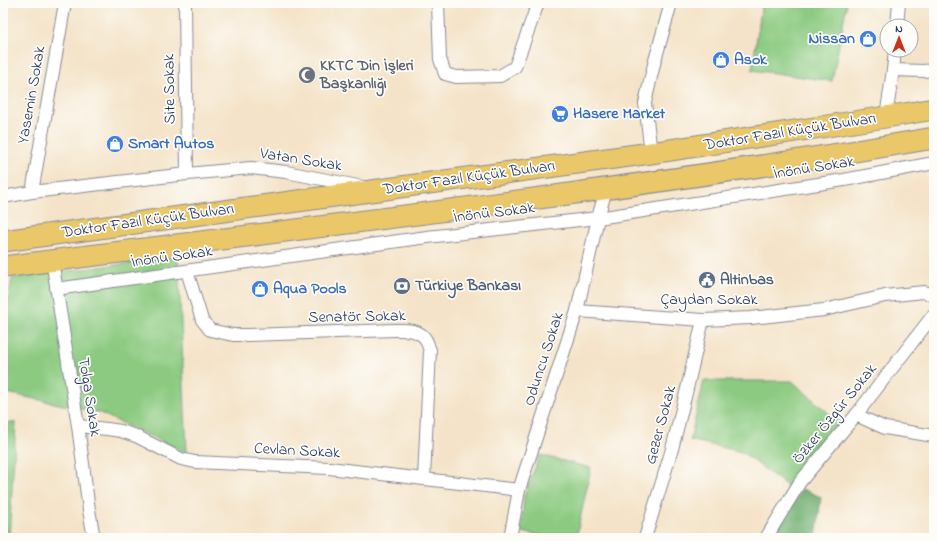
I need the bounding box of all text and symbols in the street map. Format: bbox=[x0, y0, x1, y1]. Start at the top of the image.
north arrow bbox=[879, 18, 919, 58]
text: N bbox=[895, 21, 903, 37]
place label: Nissan bbox=[809, 27, 855, 51]
shop icon: Nissan bbox=[858, 29, 878, 49]
street label: Yasemin Sokak bbox=[12, 43, 53, 146]
place label: Asok bbox=[734, 48, 768, 72]
shop icon: Asok bbox=[711, 50, 731, 70]
street label: Site Sokak bbox=[157, 53, 183, 124]
place label: KKTC Din İşleri Başkanlığı bbox=[319, 54, 414, 97]
mosque icon: KKTC Din İşleri Başkanlığı bbox=[297, 65, 317, 85]
place label: Hasere Market bbox=[573, 102, 666, 126]
supermarket icon: Hasere Market bbox=[550, 104, 570, 124]
street label: Doktor Fazıl Küçük Bulvarı bbox=[701, 107, 878, 158]
place label: Smart Autos bbox=[128, 132, 214, 156]
shop icon: Smart Autos bbox=[105, 134, 125, 154]
street label: Vatan Sokak bbox=[257, 142, 345, 178]
street label: İnönü Sokak bbox=[772, 150, 857, 186]
street label: Doktor Fazıl Küçük Bulvarı bbox=[380, 154, 557, 202]
street label: İnönü Sokak bbox=[452, 196, 537, 230]
street label: Doktor Fazıl Küçük Bulvarı bbox=[59, 197, 236, 245]
street label: İnönü Sokak bbox=[130, 239, 215, 275]
place label: Altinbas bbox=[720, 268, 774, 292]
public building icon: Altinbas bbox=[697, 270, 717, 290]
place label: Türkiye Bankası bbox=[415, 274, 521, 299]
bank icon: Türkiye Bankası bbox=[392, 276, 412, 296]
place label: Aqua Pools bbox=[273, 277, 347, 301]
shop icon: Aqua Pools bbox=[250, 279, 270, 299]
street label: Çaydan Sokak bbox=[660, 288, 759, 312]
street label: Senatör Sokak bbox=[308, 304, 407, 330]
street label: Oduncu Sokak bbox=[518, 308, 571, 409]
street label: Tolga Sokak bbox=[71, 356, 107, 439]
street label: Özker Özgür Sokak bbox=[787, 358, 884, 470]
street label: Gezer Sokak bbox=[639, 382, 683, 467]
street label: Cevlan Sokak bbox=[253, 437, 342, 465]

